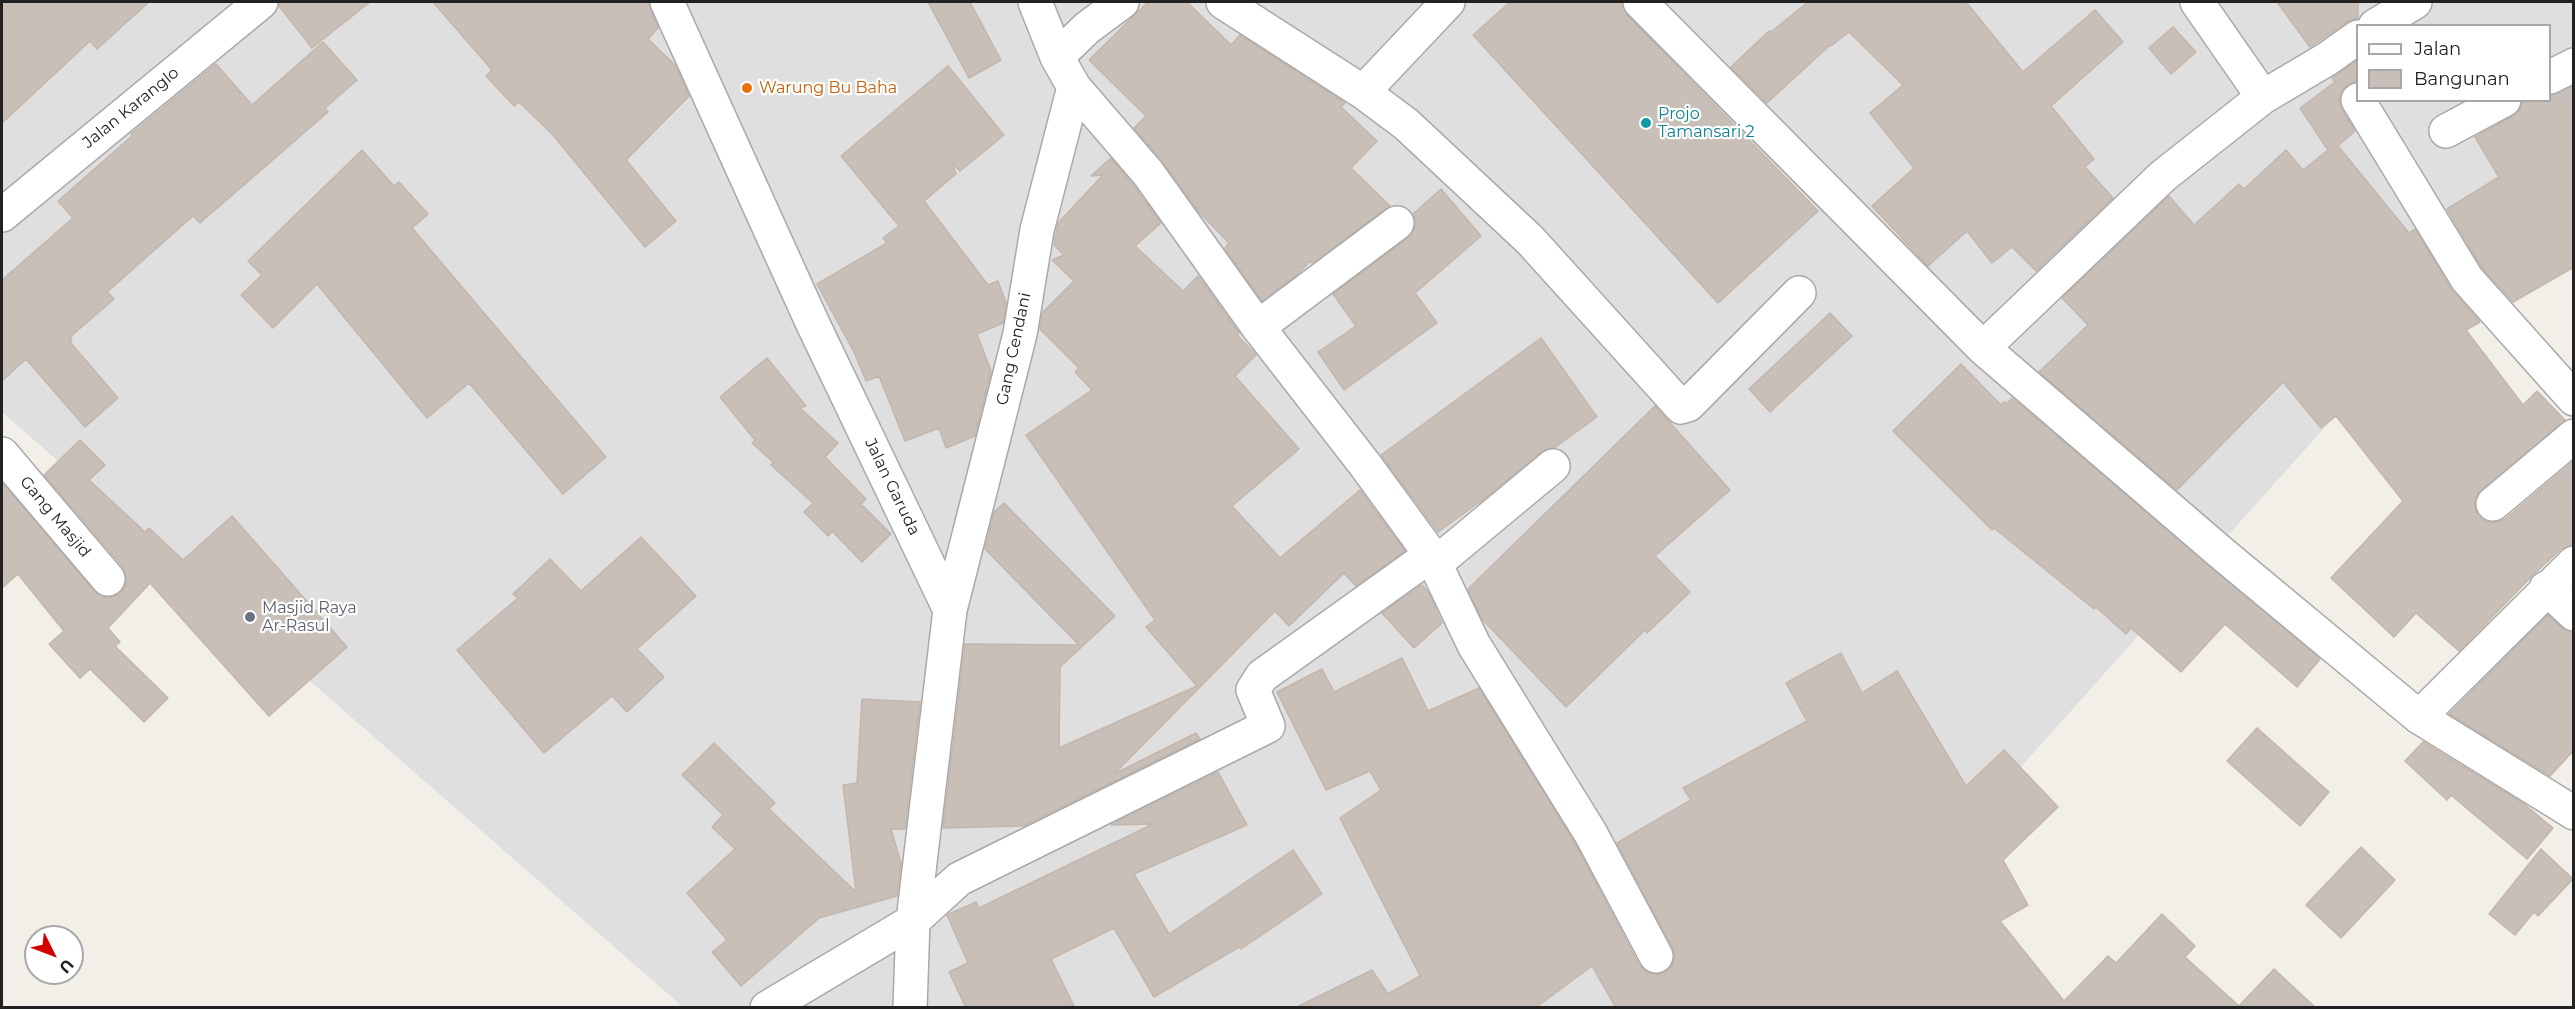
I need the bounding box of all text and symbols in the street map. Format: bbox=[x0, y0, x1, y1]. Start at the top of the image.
legend bbox=[2356, 24, 2551, 102]
text: Jalan bbox=[2414, 38, 2461, 60]
street label: Jalan Karanglo bbox=[79, 63, 183, 153]
text: Bangunan bbox=[2414, 68, 2510, 90]
place label: Warung Bu Baha bbox=[759, 78, 897, 98]
marker: Warung Bu Baha bbox=[740, 81, 754, 95]
place label: Projo Tamansari 2 bbox=[1658, 104, 1755, 142]
marker: Projo Tamansari 2 bbox=[1639, 116, 1653, 130]
street label: Gang Cendani bbox=[993, 291, 1035, 407]
street label: Jalan Garuda bbox=[860, 435, 924, 539]
street label: Gang Masjid bbox=[16, 473, 94, 561]
place label: Masjid Raya Ar-Rasul bbox=[262, 598, 357, 636]
marker: Masjid Raya Ar-Rasul bbox=[243, 610, 257, 624]
north arrow bbox=[24, 925, 84, 985]
text: U bbox=[55, 955, 78, 977]

